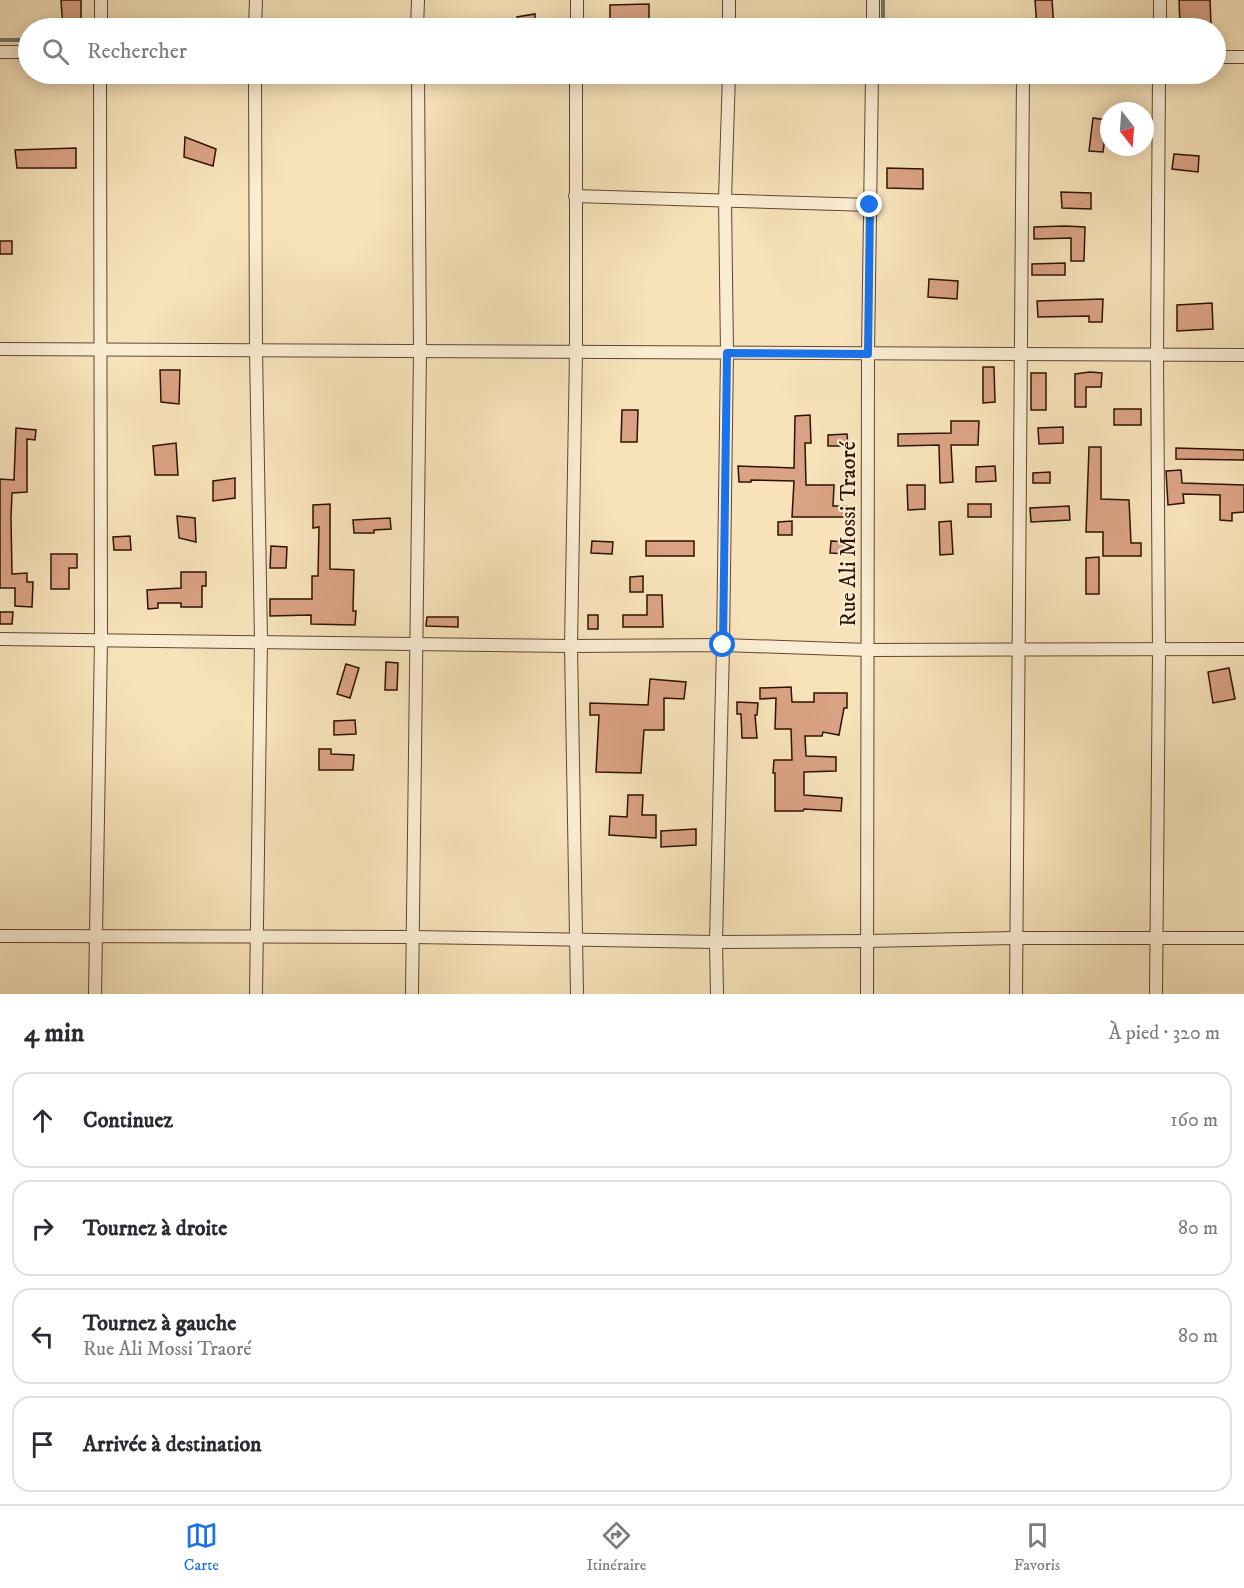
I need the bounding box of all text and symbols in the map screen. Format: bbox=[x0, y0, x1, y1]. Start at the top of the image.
search box bbox=[18, 18, 1226, 84]
icon: search bbox=[39, 35, 72, 68]
text: Rechercher bbox=[87, 38, 187, 65]
north arrow bbox=[1100, 102, 1154, 156]
route end bbox=[856, 191, 882, 217]
street label: Rue Ali Mossi Traoré bbox=[835, 441, 862, 627]
route start bbox=[709, 631, 735, 657]
text: 4 min bbox=[24, 1017, 84, 1050]
text: À pied · 320 m bbox=[1109, 1021, 1220, 1046]
icon: ahead bbox=[26, 1104, 59, 1137]
text: Continuez bbox=[83, 1107, 173, 1134]
text: 160 m bbox=[1170, 1108, 1218, 1133]
icon: right bbox=[26, 1212, 59, 1245]
text: Tournez à droite bbox=[83, 1215, 227, 1242]
text: 80 m bbox=[1178, 1216, 1218, 1241]
text: Tournez à gauche bbox=[83, 1310, 236, 1337]
icon: left bbox=[26, 1320, 59, 1353]
text: 80 m bbox=[1178, 1324, 1218, 1349]
text: Rue Ali Mossi Traoré bbox=[83, 1337, 252, 1362]
icon: arrive bbox=[26, 1428, 59, 1461]
text: Arrivée à destination bbox=[83, 1431, 262, 1458]
tab: Carte bbox=[184, 1519, 219, 1575]
tab: Itinéraire bbox=[586, 1519, 646, 1575]
tab: Favoris bbox=[1014, 1519, 1060, 1575]

